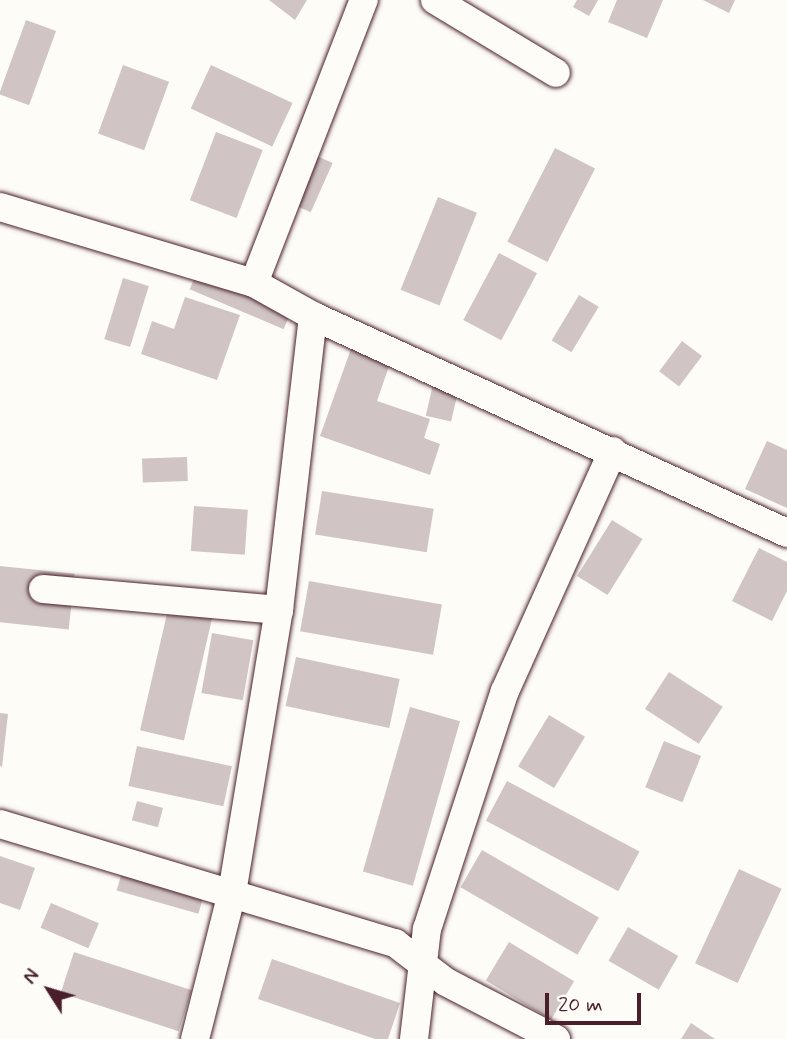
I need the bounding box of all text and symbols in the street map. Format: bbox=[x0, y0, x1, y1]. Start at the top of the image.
north arrow bbox=[14, 955, 84, 1025]
text: N bbox=[18, 964, 46, 990]
scale bar bbox=[549, 979, 645, 1023]
text: 20 m bbox=[558, 991, 603, 1019]

